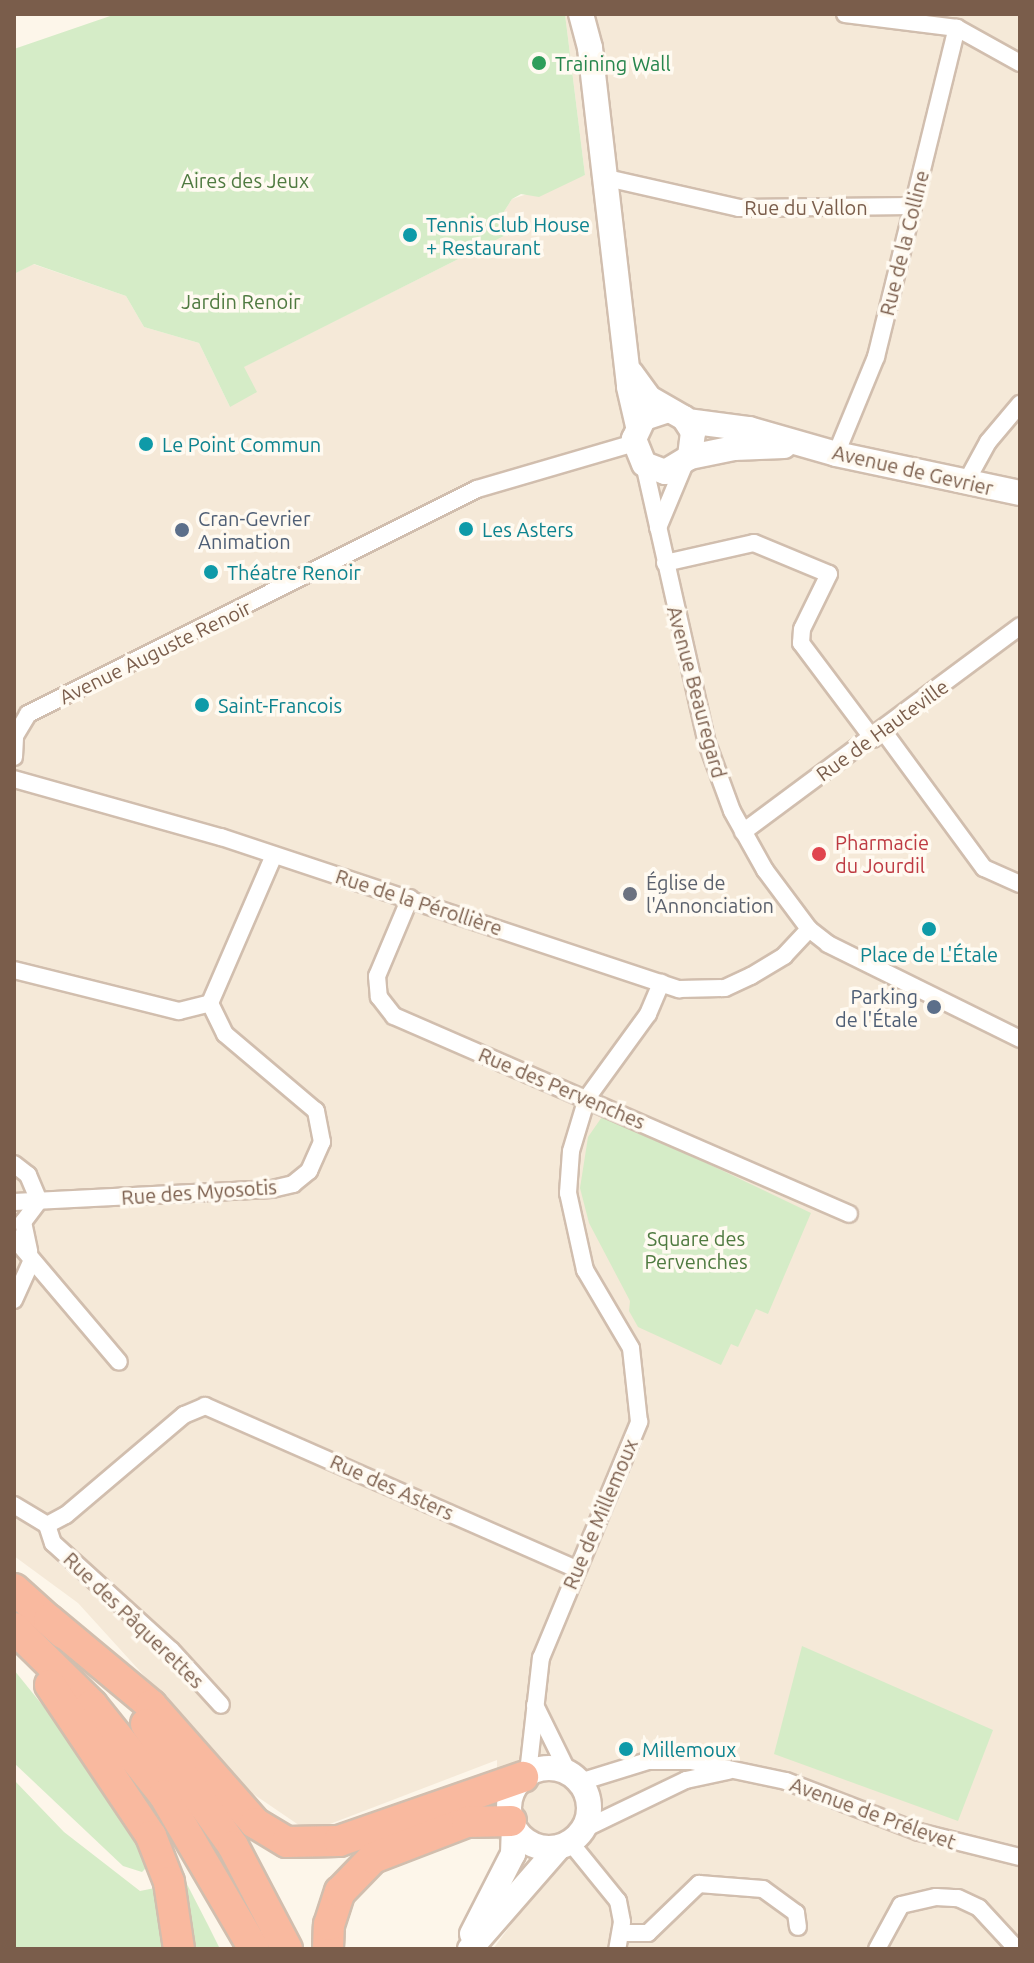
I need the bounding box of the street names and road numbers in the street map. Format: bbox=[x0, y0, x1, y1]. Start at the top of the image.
street label: Rue de la Colline bbox=[874, 168, 934, 318]
street label: Rue du Vallon bbox=[744, 195, 868, 219]
street label: Avenue de Gevrier bbox=[830, 440, 996, 500]
street label: Avenue Auguste Renoir bbox=[55, 595, 255, 709]
street label: Avenue Beauregard bbox=[662, 603, 732, 781]
street label: Rue de Hauteville bbox=[811, 674, 953, 786]
street label: Rue de la Pérollière bbox=[333, 864, 505, 940]
street label: Rue des Pervenches bbox=[475, 1042, 649, 1134]
street label: Rue des Myosotis bbox=[120, 1175, 278, 1209]
street label: Rue de Millemoux bbox=[557, 1435, 643, 1593]
street label: Rue des Asters bbox=[327, 1449, 457, 1525]
street label: Rue des Pâquerettes bbox=[59, 1547, 209, 1693]
street label: Avenue de Prélevet bbox=[787, 1772, 959, 1854]

